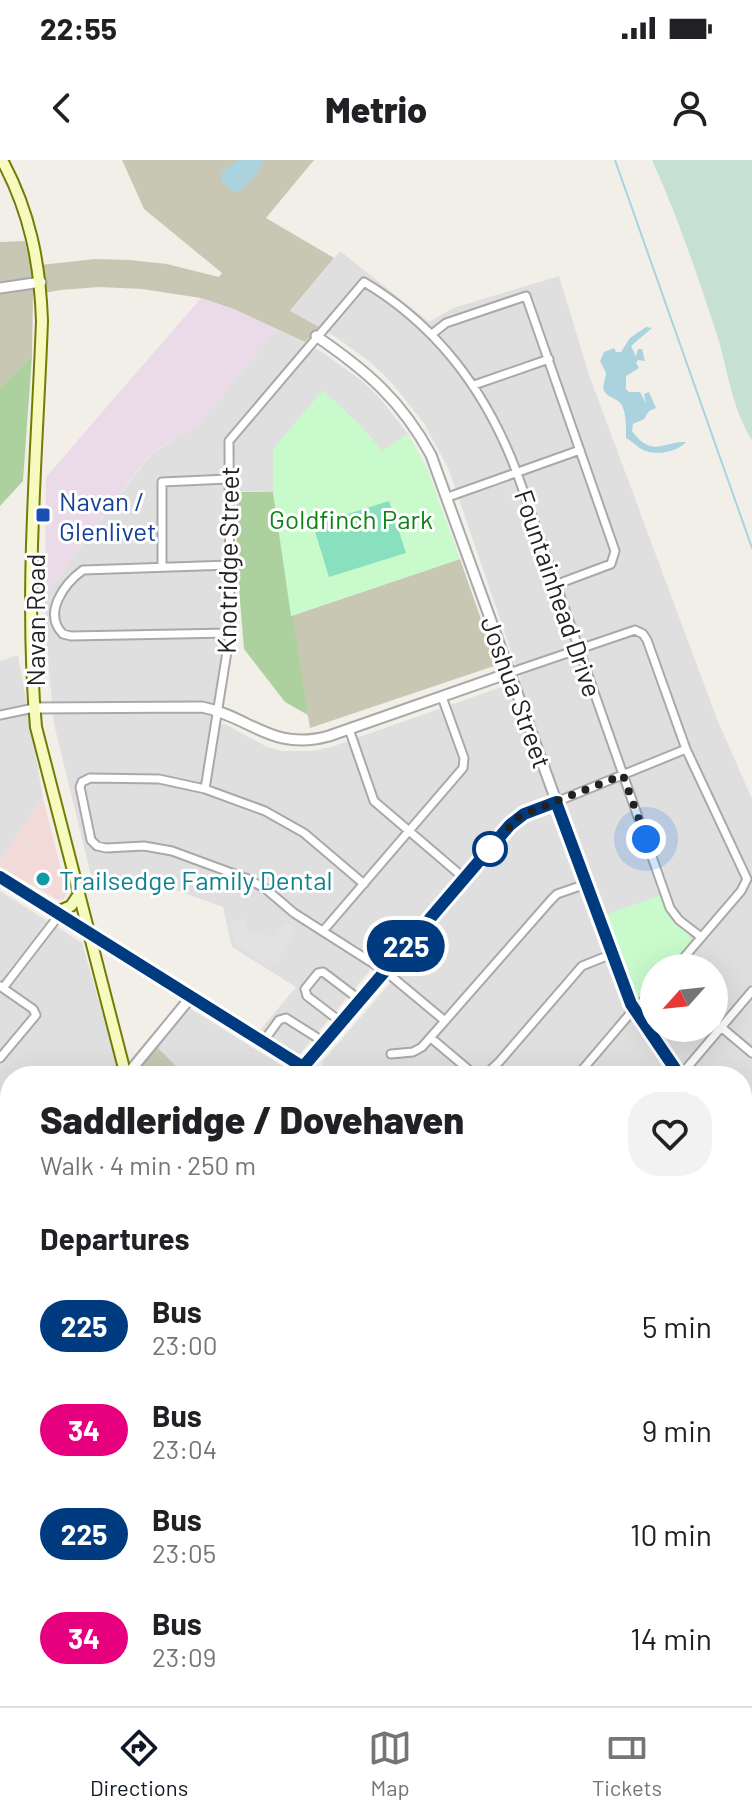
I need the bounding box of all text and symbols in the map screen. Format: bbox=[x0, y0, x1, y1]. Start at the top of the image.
text: 22:55 bbox=[40, 10, 117, 46]
icon: back bbox=[40, 86, 84, 130]
icon: person bbox=[668, 86, 712, 130]
text: Metrio bbox=[325, 87, 427, 130]
street label: Knotridge Street bbox=[210, 466, 244, 654]
place label: Navan / Glenlivet bbox=[59, 485, 156, 546]
street label: Fountainhead Drive bbox=[509, 485, 609, 701]
park label: Goldfinch Park bbox=[269, 503, 433, 534]
marker: Navan / Glenlivet bbox=[34, 506, 52, 524]
street label: Navan Road bbox=[19, 554, 50, 686]
street label: Joshua Street bbox=[475, 612, 559, 772]
your location bbox=[626, 819, 666, 859]
unlabelled marker bbox=[473, 832, 507, 866]
place label: Trailsedge Family Dental bbox=[59, 864, 332, 895]
marker: Trailsedge Family Dental bbox=[34, 870, 52, 888]
line badge: 225 bbox=[360, 920, 452, 972]
text: 225 bbox=[383, 929, 429, 963]
north arrow bbox=[640, 954, 728, 1042]
map controls bbox=[640, 954, 728, 1042]
button: heart bbox=[628, 1092, 712, 1176]
text: Saddleridge / Dovehaven bbox=[40, 1096, 464, 1142]
text: Walk · 4 min · 250 m bbox=[40, 1149, 256, 1180]
text: Departures bbox=[40, 1220, 190, 1256]
text: Bus bbox=[152, 1293, 202, 1329]
text: 5 min bbox=[642, 1308, 712, 1344]
text: 225 bbox=[61, 1309, 107, 1343]
text: 23:00 bbox=[152, 1329, 217, 1360]
text: Bus bbox=[152, 1397, 202, 1433]
text: 9 min bbox=[642, 1412, 712, 1448]
text: 34 bbox=[68, 1413, 100, 1447]
text: 23:04 bbox=[152, 1433, 217, 1464]
text: Bus bbox=[152, 1501, 202, 1537]
text: 10 min bbox=[630, 1516, 712, 1552]
text: 225 bbox=[61, 1517, 107, 1551]
text: 23:05 bbox=[152, 1537, 216, 1568]
text: Bus bbox=[152, 1605, 202, 1641]
text: 14 min bbox=[630, 1620, 712, 1656]
text: 34 bbox=[68, 1621, 100, 1655]
text: 23:09 bbox=[152, 1641, 216, 1672]
tab: Directions bbox=[90, 1726, 188, 1800]
tab: Map bbox=[368, 1726, 412, 1800]
tab: Tickets bbox=[592, 1726, 662, 1800]

